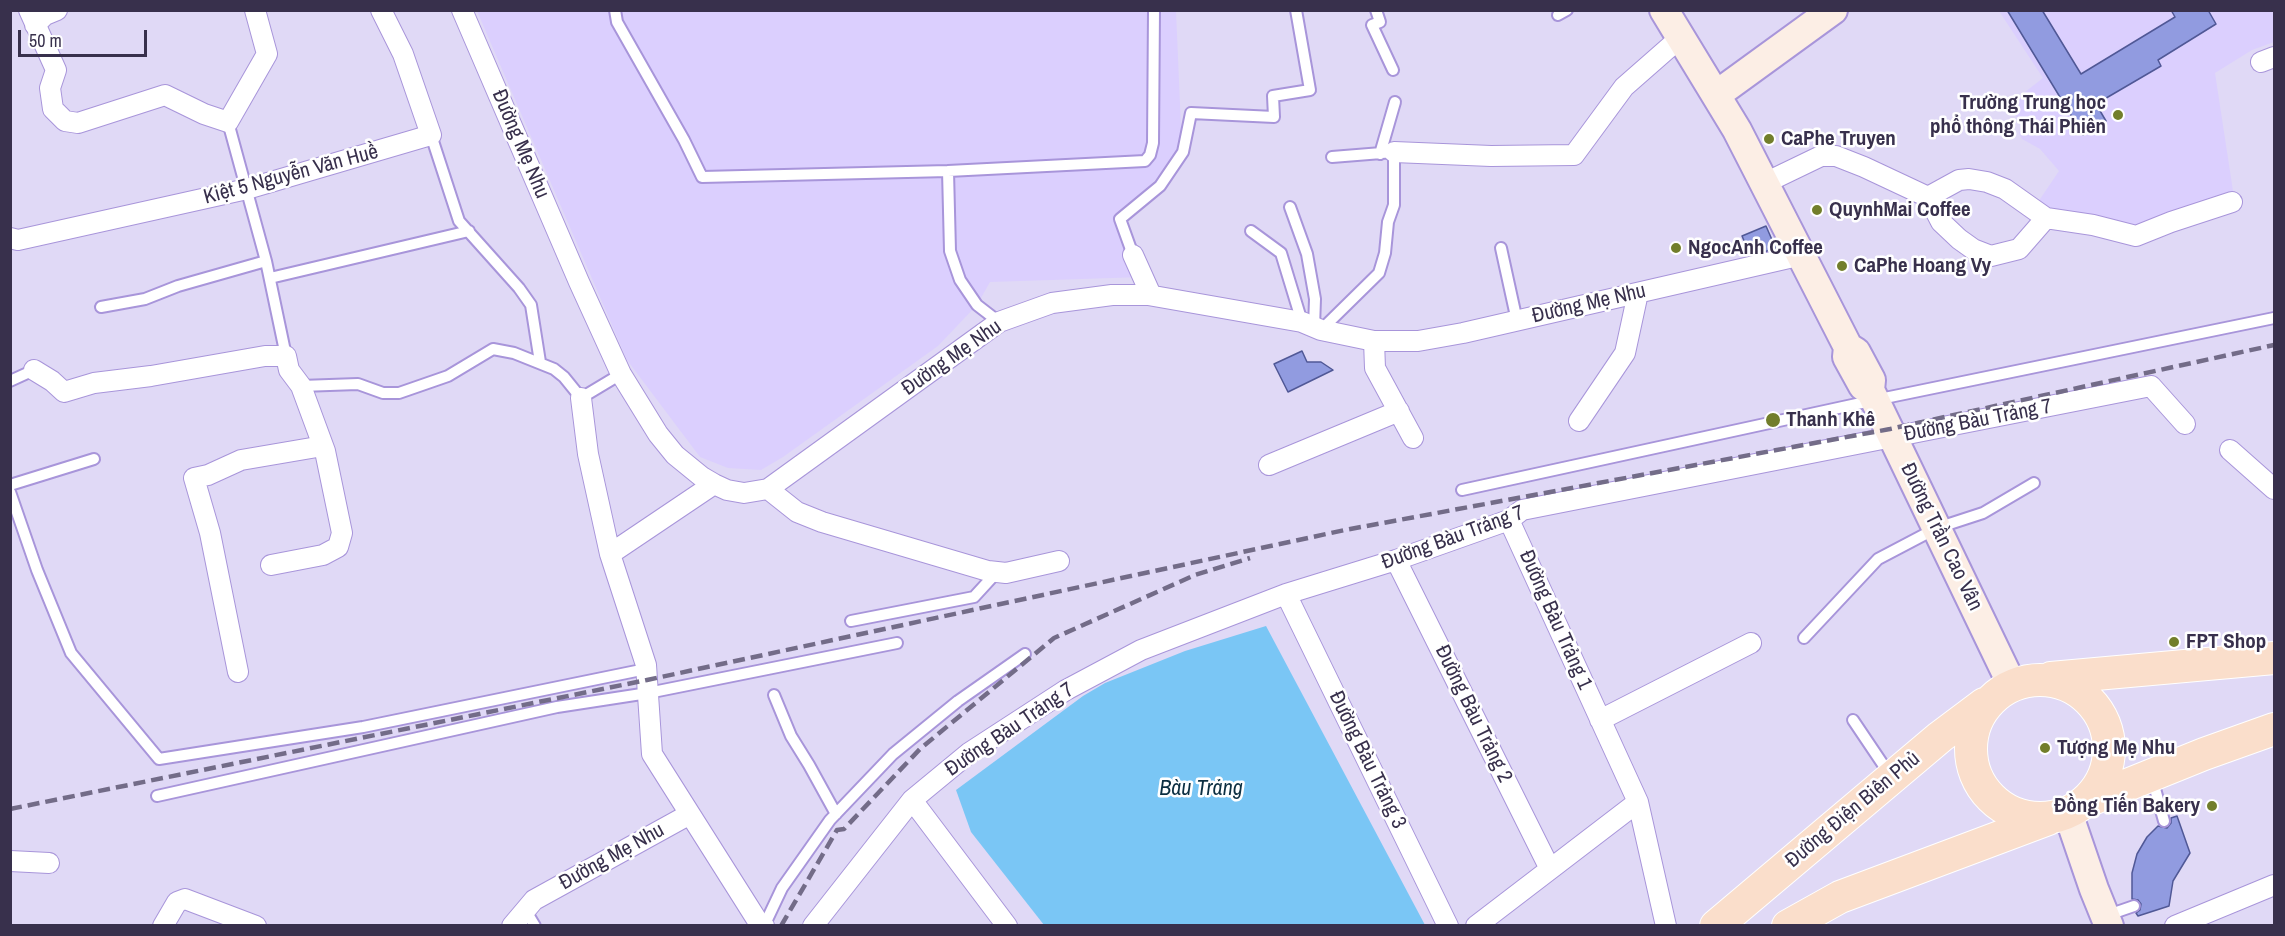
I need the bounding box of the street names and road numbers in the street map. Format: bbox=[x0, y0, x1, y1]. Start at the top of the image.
street label: Đường Mẹ Nhu bbox=[486, 86, 554, 202]
street label: Kiệt 5 Nguyễn Văn Huề bbox=[201, 140, 381, 210]
street label: Đường Mẹ Nhu bbox=[1530, 279, 1648, 329]
street label: Đường Mẹ Nhu bbox=[897, 314, 1007, 402]
street label: Đường Bàu Trảng 7 bbox=[1902, 394, 2054, 448]
street label: Đường Trần Cao Vân bbox=[1894, 459, 1988, 615]
street label: Đường Bàu Trảng 7 bbox=[1378, 501, 1528, 575]
street label: Đường Bàu Trảng 1 bbox=[1513, 547, 1597, 693]
street label: Đường Bàu Trảng 2 bbox=[1429, 641, 1517, 787]
street label: Đường Bàu Trảng 7 bbox=[941, 678, 1079, 782]
street label: Đường Bàu Trảng 3 bbox=[1323, 687, 1411, 833]
street label: Đường Điện Biên Phủ bbox=[1781, 747, 1925, 873]
street label: Đường Mẹ Nhu bbox=[555, 818, 669, 896]

